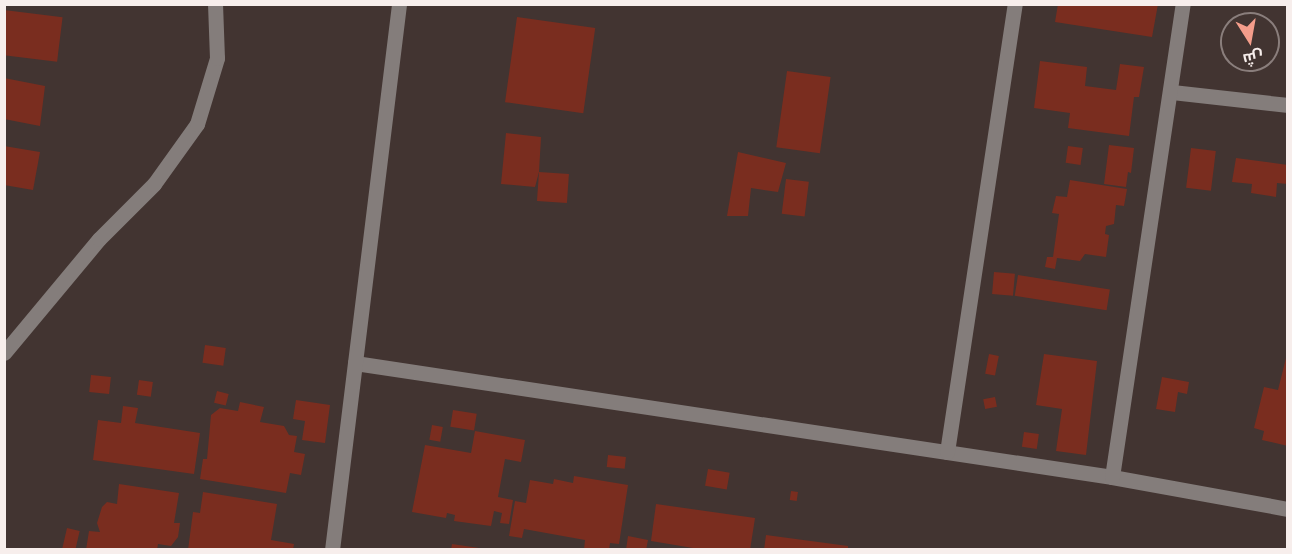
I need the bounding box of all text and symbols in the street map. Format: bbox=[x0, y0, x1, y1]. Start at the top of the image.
north arrow bbox=[1220, 12, 1280, 72]
text: ش bbox=[1241, 45, 1265, 71]

